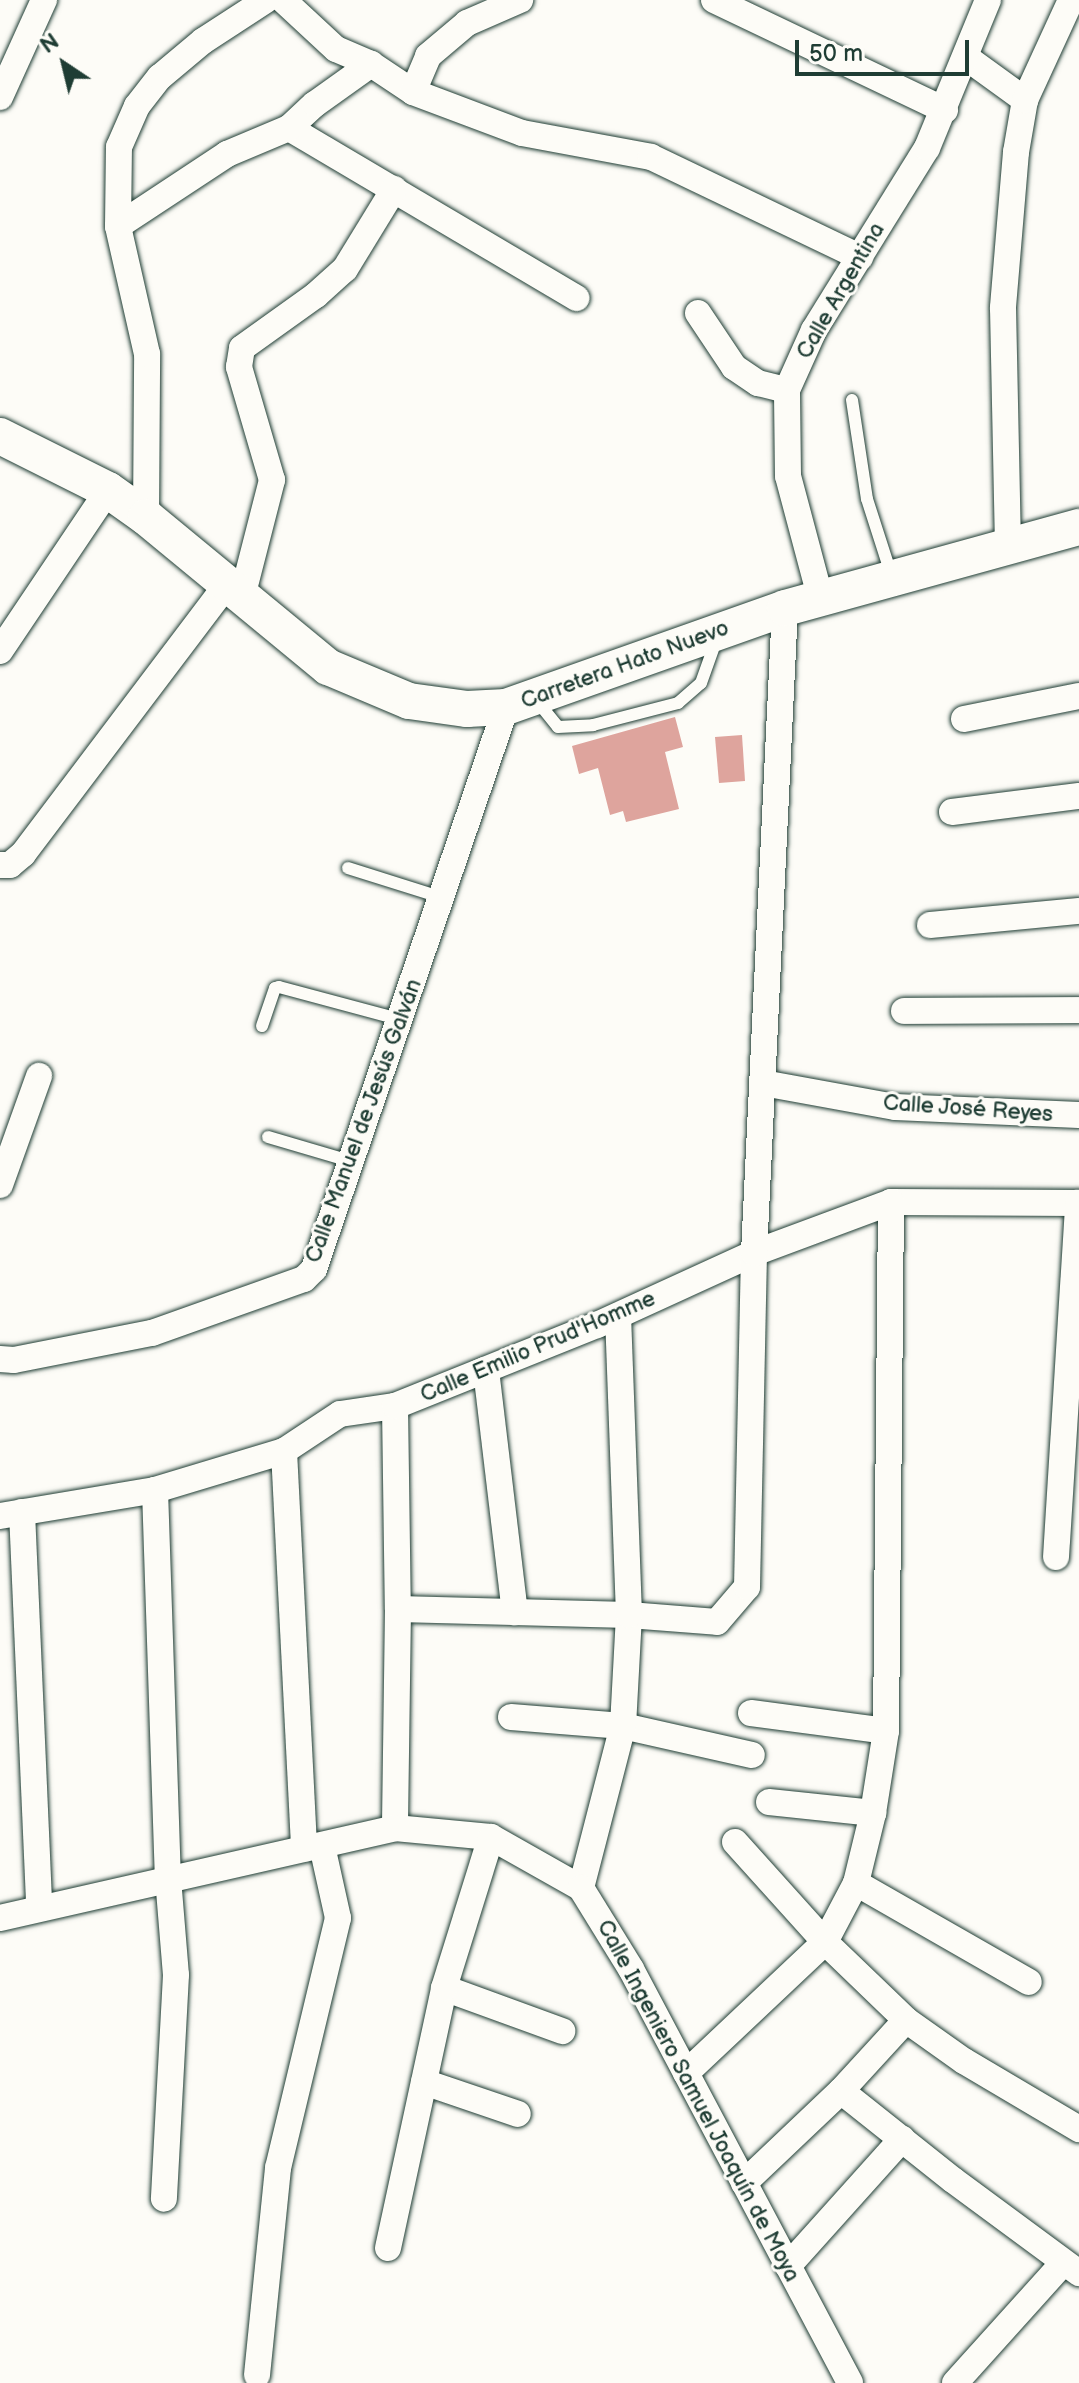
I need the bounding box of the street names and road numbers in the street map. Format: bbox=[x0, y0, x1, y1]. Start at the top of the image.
street label: Calle Argentina bbox=[791, 218, 891, 364]
street label: Carretera Hato Nuevo bbox=[517, 615, 733, 715]
street label: Calle Manuel de Jesús Galván bbox=[300, 975, 428, 1267]
street label: Calle José Reyes bbox=[882, 1090, 1054, 1128]
street label: Calle Emilio Prud'Homme bbox=[417, 1285, 659, 1409]
street label: Calle Ingeniero Samuel Joaquín de Moya bbox=[591, 1915, 805, 2287]

